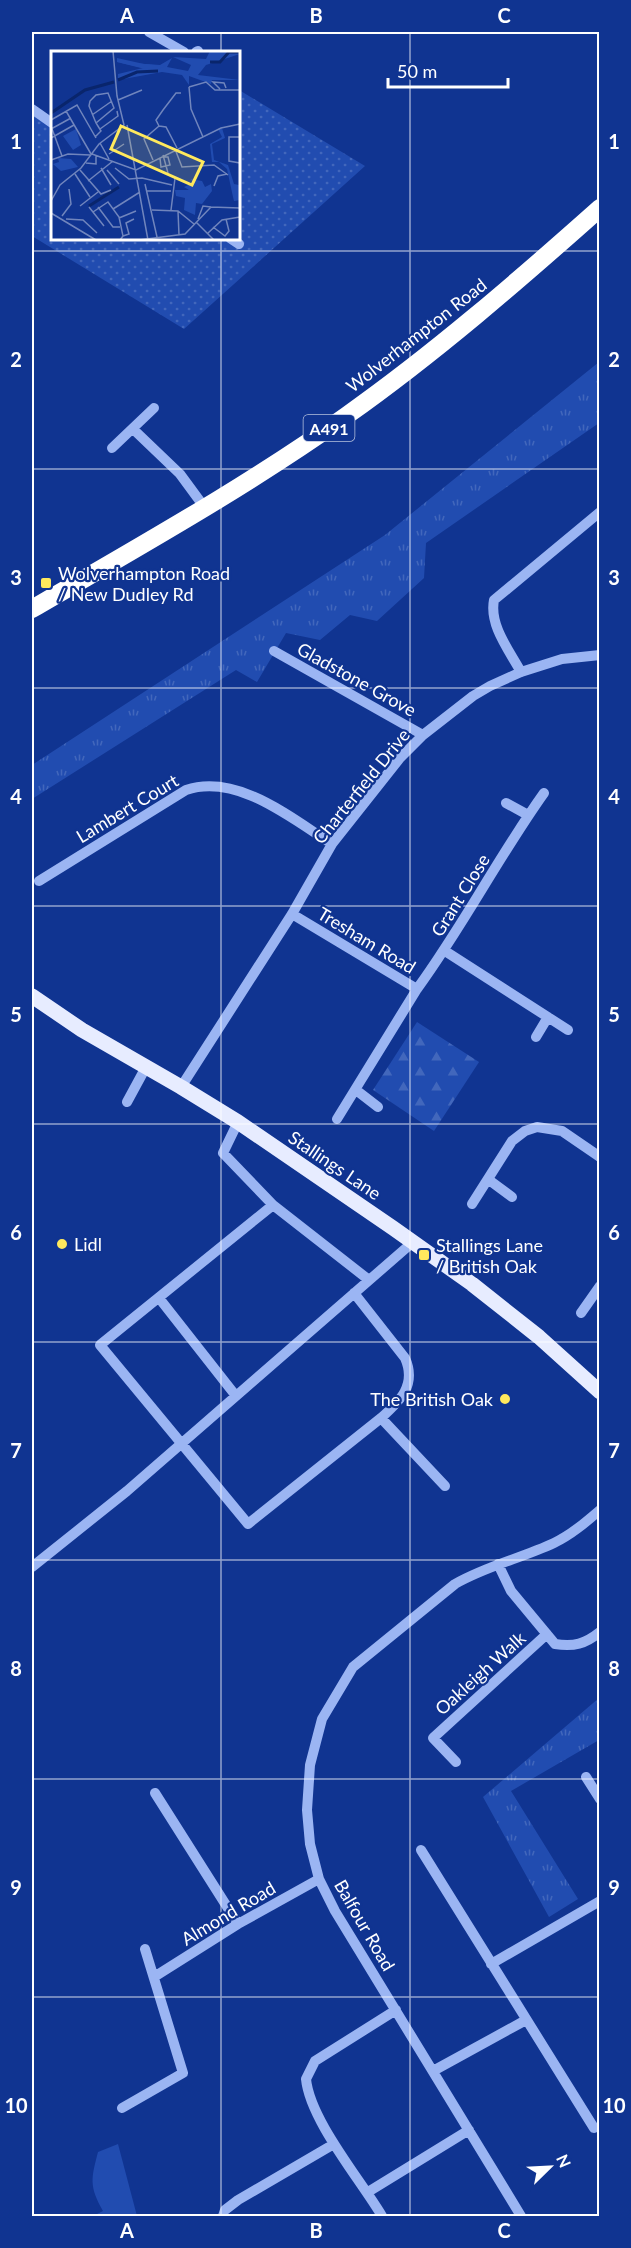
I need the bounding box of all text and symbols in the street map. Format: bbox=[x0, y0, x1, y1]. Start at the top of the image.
text: A bbox=[119, 3, 134, 27]
text: B bbox=[309, 3, 323, 27]
text: C bbox=[497, 3, 511, 27]
inset map bbox=[51, 51, 240, 240]
scale bar bbox=[388, 51, 508, 89]
text: 50 m bbox=[397, 60, 437, 82]
text: 1 bbox=[10, 129, 22, 153]
text: 1 bbox=[608, 129, 620, 153]
street label: Wolverhampton Road bbox=[341, 273, 491, 397]
text: 2 bbox=[10, 347, 22, 371]
text: 2 bbox=[608, 347, 620, 371]
road number: A491 bbox=[304, 415, 354, 441]
place label: Wolverhampton Road / New Dudley Rd bbox=[58, 562, 230, 605]
text: 3 bbox=[10, 565, 22, 589]
text: 3 bbox=[608, 565, 620, 589]
marker: Wolverhampton Road / New Dudley Rd bbox=[39, 576, 53, 590]
street label: Gladstone Grove bbox=[294, 637, 420, 721]
street label: Charterfield Drive bbox=[308, 724, 414, 848]
street label: Lambert Court bbox=[72, 769, 183, 847]
text: 4 bbox=[10, 784, 22, 808]
text: 4 bbox=[608, 784, 620, 808]
street label: Grant Close bbox=[426, 850, 494, 940]
street label: Tresham Road bbox=[314, 902, 420, 978]
text: 5 bbox=[10, 1002, 22, 1026]
text: 5 bbox=[608, 1002, 620, 1026]
street label: Stallings Lane bbox=[284, 1126, 386, 1204]
text: 6 bbox=[10, 1220, 22, 1244]
text: 6 bbox=[608, 1220, 620, 1244]
place label: Lidl bbox=[74, 1233, 102, 1255]
place label: Stallings Lane / British Oak bbox=[436, 1234, 543, 1277]
marker: Lidl bbox=[55, 1237, 69, 1251]
marker: Stallings Lane / British Oak bbox=[417, 1248, 431, 1262]
place label: The British Oak bbox=[370, 1388, 494, 1410]
marker: The British Oak bbox=[498, 1392, 512, 1406]
text: 7 bbox=[10, 1438, 22, 1462]
text: 7 bbox=[608, 1438, 620, 1462]
street label: Oakleigh Walk bbox=[430, 1626, 530, 1719]
text: 8 bbox=[10, 1656, 22, 1680]
text: 8 bbox=[608, 1656, 620, 1680]
text: 9 bbox=[10, 1875, 22, 1899]
street label: Balfour Road bbox=[330, 1875, 400, 1975]
text: 9 bbox=[608, 1875, 620, 1899]
street label: Almond Road bbox=[177, 1876, 279, 1950]
text: 10 bbox=[4, 2093, 28, 2117]
text: 10 bbox=[602, 2093, 626, 2117]
north arrow bbox=[520, 2137, 580, 2197]
text: N bbox=[553, 2151, 575, 2170]
text: A bbox=[119, 2218, 134, 2242]
text: B bbox=[309, 2218, 323, 2242]
text: C bbox=[497, 2218, 511, 2242]

